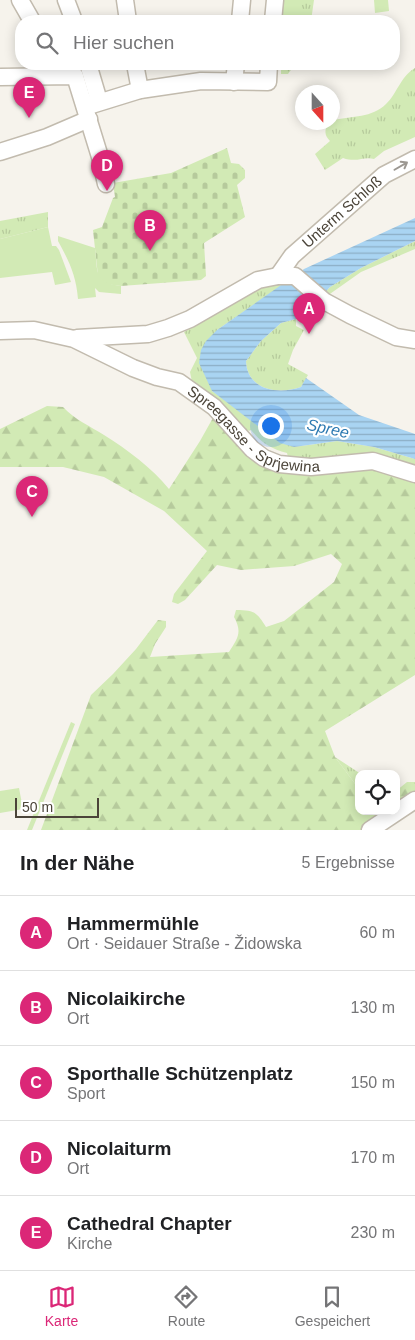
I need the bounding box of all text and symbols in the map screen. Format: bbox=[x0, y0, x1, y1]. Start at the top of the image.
search box bbox=[15, 15, 400, 70]
icon: search bbox=[33, 29, 61, 57]
text: Hier suchen bbox=[73, 32, 174, 53]
pin: E bbox=[13, 77, 45, 118]
north arrow bbox=[295, 85, 340, 130]
pin: D bbox=[91, 150, 123, 191]
one-way arrow bbox=[393, 160, 408, 170]
street label: Unterm Schloß bbox=[298, 172, 385, 251]
pin: B bbox=[134, 210, 166, 251]
pin: A bbox=[293, 293, 325, 334]
street label: Spreegasse - Sprjewina bbox=[182, 380, 330, 472]
your location bbox=[258, 413, 284, 439]
water label: Spree bbox=[305, 414, 351, 442]
pin: C bbox=[16, 476, 48, 517]
map controls bbox=[355, 770, 400, 815]
button: locate bbox=[355, 770, 400, 815]
scale bar bbox=[15, 795, 99, 818]
text: 50 m bbox=[22, 799, 53, 815]
text: In der Nähe bbox=[20, 851, 134, 874]
text: 5 Ergebnisse bbox=[302, 854, 395, 871]
text: Hammermühle bbox=[67, 913, 199, 934]
text: A bbox=[30, 924, 42, 941]
text: 60 m bbox=[359, 924, 395, 941]
text: Ort · Seidauer Straße - Židowska bbox=[67, 935, 302, 952]
text: Nicolaikirche bbox=[67, 988, 185, 1009]
text: B bbox=[30, 999, 42, 1016]
text: 130 m bbox=[351, 999, 395, 1016]
text: Ort bbox=[67, 1010, 89, 1027]
text: Sporthalle Schützenplatz bbox=[67, 1063, 293, 1084]
text: C bbox=[30, 1074, 42, 1091]
text: 150 m bbox=[351, 1074, 395, 1091]
text: Sport bbox=[67, 1085, 105, 1102]
text: Nicolaiturm bbox=[67, 1138, 172, 1159]
text: D bbox=[30, 1149, 42, 1166]
text: 170 m bbox=[351, 1149, 395, 1166]
text: Ort bbox=[67, 1160, 89, 1177]
text: Cathedral Chapter bbox=[67, 1213, 232, 1234]
text: E bbox=[31, 1224, 41, 1241]
text: 230 m bbox=[351, 1224, 395, 1241]
text: Kirche bbox=[67, 1235, 112, 1252]
tab: Karte bbox=[45, 1283, 78, 1329]
tab: Route bbox=[168, 1283, 205, 1329]
tab: Gespeichert bbox=[295, 1283, 370, 1329]

